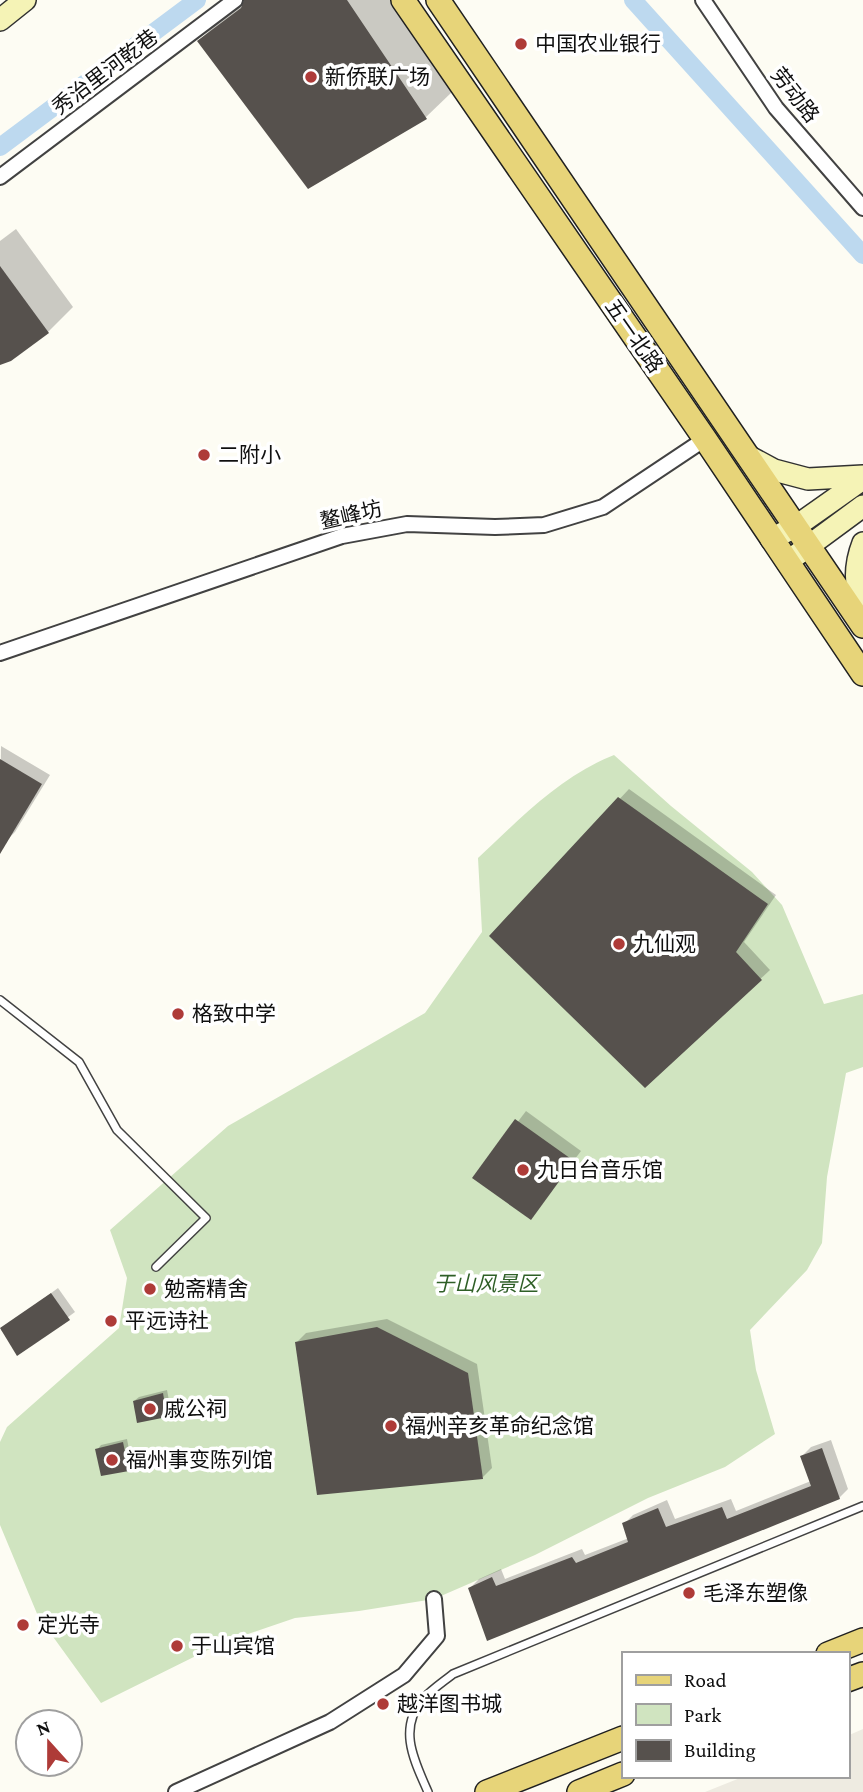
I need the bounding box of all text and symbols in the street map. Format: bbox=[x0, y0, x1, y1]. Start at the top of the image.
street label: 秀治里河乾巷 bbox=[47, 25, 163, 119]
place label: 中国农业银行 bbox=[535, 32, 661, 56]
marker: 中国农业银行 bbox=[513, 36, 529, 52]
street label: 劳动路 bbox=[766, 63, 824, 127]
place label: 新侨联广场 bbox=[325, 65, 430, 89]
marker: 新侨联广场 bbox=[303, 69, 319, 85]
street label: 五一北路 bbox=[600, 295, 668, 377]
place label: 二附小 bbox=[218, 443, 281, 467]
marker: 二附小 bbox=[196, 447, 212, 463]
street label: 鳌峰坊 bbox=[318, 496, 384, 534]
place label: 九仙观 bbox=[633, 932, 696, 956]
marker: 九仙观 bbox=[611, 936, 627, 952]
place label: 格致中学 bbox=[192, 1002, 276, 1026]
marker: 格致中学 bbox=[170, 1006, 186, 1022]
place label: 九日台音乐馆 bbox=[537, 1158, 663, 1182]
marker: 九日台音乐馆 bbox=[515, 1162, 531, 1178]
park label: 于山风景区 bbox=[434, 1272, 541, 1296]
place label: 勉斋精舍 bbox=[164, 1277, 248, 1301]
marker: 勉斋精舍 bbox=[142, 1281, 158, 1297]
place label: 平远诗社 bbox=[125, 1309, 209, 1333]
marker: 平远诗社 bbox=[103, 1313, 119, 1329]
place label: 戚公祠 bbox=[164, 1397, 227, 1421]
marker: 戚公祠 bbox=[142, 1401, 158, 1417]
place label: 福州辛亥革命纪念馆 bbox=[405, 1414, 594, 1438]
marker: 福州辛亥革命纪念馆 bbox=[383, 1418, 399, 1434]
place label: 福州事变陈列馆 bbox=[126, 1448, 273, 1472]
marker: 福州事变陈列馆 bbox=[104, 1452, 120, 1468]
place label: 毛泽东塑像 bbox=[703, 1581, 808, 1605]
marker: 毛泽东塑像 bbox=[681, 1585, 697, 1601]
place label: 定光寺 bbox=[37, 1613, 100, 1637]
marker: 定光寺 bbox=[15, 1617, 31, 1633]
place label: 于山宾馆 bbox=[191, 1634, 275, 1658]
marker: 于山宾馆 bbox=[169, 1638, 185, 1654]
legend bbox=[622, 1652, 849, 1778]
text: Road bbox=[684, 1668, 727, 1692]
place label: 越洋图书城 bbox=[397, 1692, 502, 1716]
marker: 越洋图书城 bbox=[375, 1696, 391, 1712]
text: Park bbox=[684, 1703, 721, 1727]
north arrow bbox=[14, 1708, 84, 1778]
text: N bbox=[33, 1715, 53, 1740]
text: Building bbox=[684, 1738, 756, 1762]

